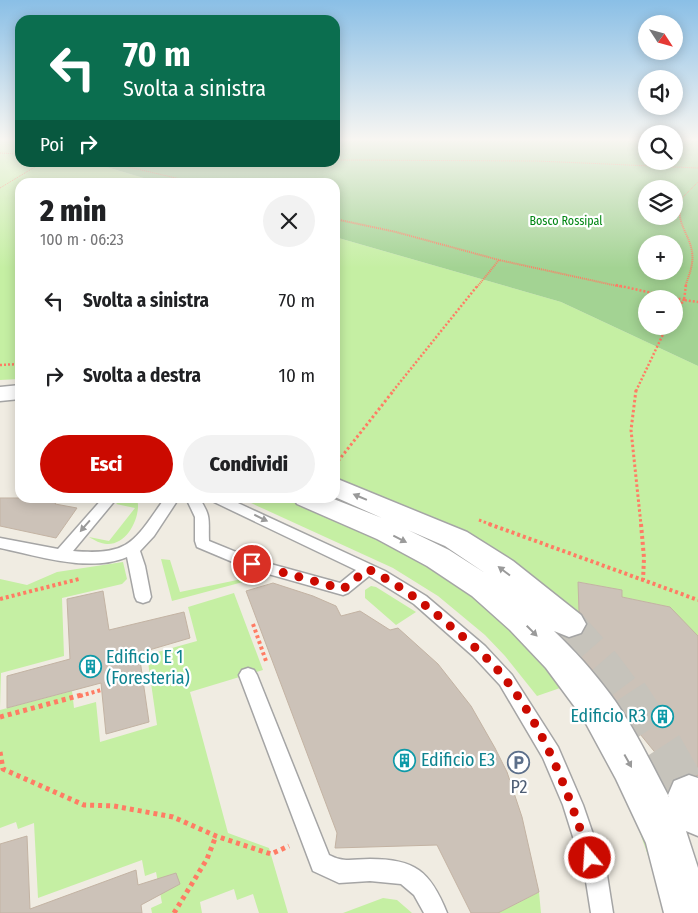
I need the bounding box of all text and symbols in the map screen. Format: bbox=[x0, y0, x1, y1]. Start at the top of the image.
north arrow bbox=[638, 15, 682, 60]
map controls bbox=[638, 15, 683, 335]
text: 70 m bbox=[123, 33, 191, 75]
icon: left bbox=[40, 35, 105, 100]
button: sound bbox=[638, 70, 683, 115]
text: Svolta a sinistra bbox=[123, 75, 266, 102]
button: search bbox=[638, 125, 683, 170]
icon: right bbox=[74, 130, 102, 158]
text: Poi bbox=[40, 133, 64, 156]
button: layers bbox=[638, 180, 683, 225]
text: 2 min bbox=[40, 193, 106, 229]
button: close bbox=[263, 195, 315, 247]
park label: Bosco Rossipal bbox=[529, 214, 603, 228]
text: 100 m · 06:23 bbox=[40, 230, 124, 249]
button: + bbox=[638, 235, 683, 280]
icon: left bbox=[40, 287, 68, 315]
text: Svolta a sinistra bbox=[83, 289, 209, 312]
text: 70 m bbox=[279, 289, 315, 312]
button: − bbox=[638, 290, 683, 335]
icon: right bbox=[40, 362, 68, 390]
text: Svolta a destra bbox=[83, 364, 201, 387]
text: 10 m bbox=[279, 364, 315, 387]
button: Esci bbox=[40, 435, 173, 493]
button: Condividi bbox=[183, 435, 315, 493]
one-way arrow bbox=[353, 493, 367, 501]
one-way arrow bbox=[254, 515, 268, 523]
one-way arrow bbox=[80, 520, 91, 533]
one-way arrow bbox=[393, 535, 407, 543]
pin bbox=[231, 543, 273, 585]
icon: arrive bbox=[238, 550, 266, 578]
one-way arrow bbox=[498, 566, 511, 577]
one-way arrow bbox=[526, 625, 538, 637]
place label: Edificio E 1 (Foresteria) bbox=[106, 646, 190, 689]
building icon: Edificio E 1 (Foresteria) bbox=[78, 655, 102, 679]
building icon: Edificio R3 bbox=[650, 704, 674, 728]
place label: Edificio R3 bbox=[570, 705, 646, 727]
building icon: Edificio E3 bbox=[393, 748, 417, 772]
place label: Edificio E3 bbox=[421, 749, 495, 771]
parking icon: P2 bbox=[507, 750, 531, 774]
one-way arrow bbox=[624, 754, 632, 769]
place label: P2 bbox=[511, 776, 528, 798]
position arrow bbox=[563, 831, 615, 883]

